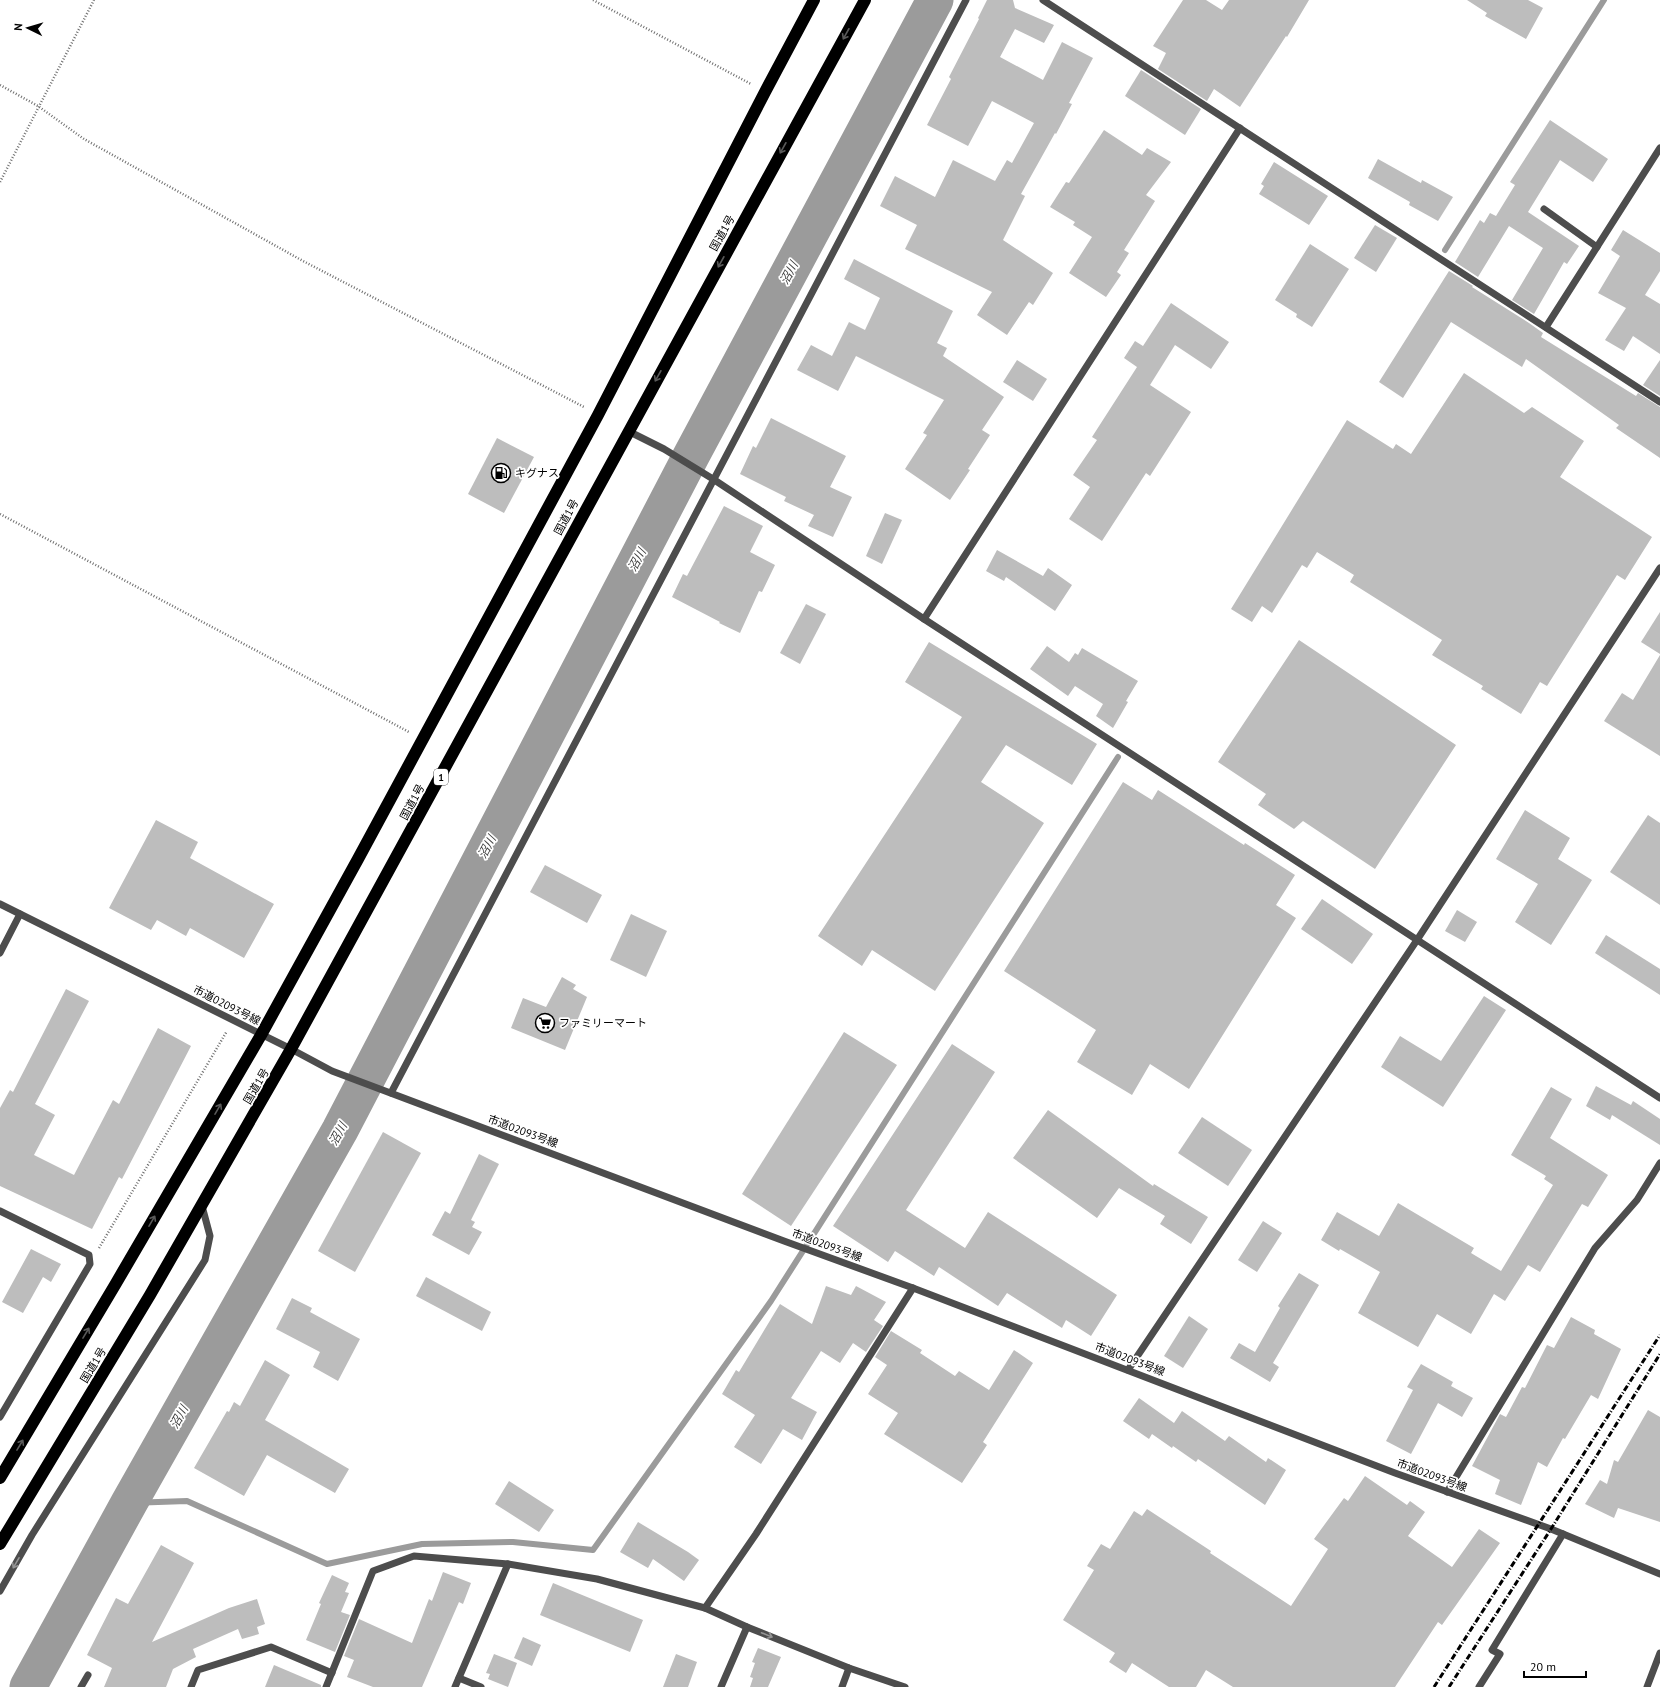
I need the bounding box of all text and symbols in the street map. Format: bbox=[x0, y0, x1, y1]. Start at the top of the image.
north arrow bbox=[8, 8, 48, 48]
text: N bbox=[11, 23, 25, 31]
one-way arrow bbox=[841, 28, 849, 40]
one-way arrow bbox=[779, 142, 787, 154]
street label: 国道1号 bbox=[706, 213, 738, 253]
one-way arrow bbox=[716, 256, 724, 268]
water label: 沼川 bbox=[776, 257, 802, 287]
one-way arrow bbox=[654, 370, 661, 382]
fuel station icon: キグナス bbox=[490, 462, 512, 484]
place label: キグナス bbox=[515, 466, 559, 480]
street label: 国道1号 bbox=[551, 496, 581, 538]
water label: 沼川 bbox=[624, 544, 650, 574]
road number: 1 bbox=[434, 769, 448, 785]
street label: 国道1号 bbox=[397, 781, 427, 823]
water label: 沼川 bbox=[474, 831, 500, 861]
street label: 市道02093号線 bbox=[191, 982, 263, 1028]
supermarket icon: ファミリーマート bbox=[534, 1012, 556, 1034]
place label: ファミリーマート bbox=[559, 1016, 647, 1030]
street label: 国道1号 bbox=[240, 1066, 272, 1106]
one-way arrow bbox=[214, 1103, 222, 1115]
street label: 市道02093号線 bbox=[486, 1112, 560, 1150]
water label: 沼川 bbox=[325, 1118, 351, 1148]
one-way arrow bbox=[149, 1215, 157, 1227]
street label: 市道02093号線 bbox=[790, 1226, 864, 1264]
one-way arrow bbox=[83, 1327, 91, 1339]
street label: 市道02093号線 bbox=[1093, 1339, 1167, 1379]
street label: 国道1号 bbox=[77, 1345, 109, 1385]
water label: 沼川 bbox=[166, 1401, 192, 1431]
one-way arrow bbox=[16, 1440, 24, 1451]
street label: 市道02093号線 bbox=[1395, 1456, 1469, 1494]
one-way arrow bbox=[12, 1557, 20, 1569]
one-way arrow bbox=[760, 1632, 772, 1640]
scale bar bbox=[1524, 1653, 1586, 1679]
text: 20 m bbox=[1530, 1659, 1556, 1674]

